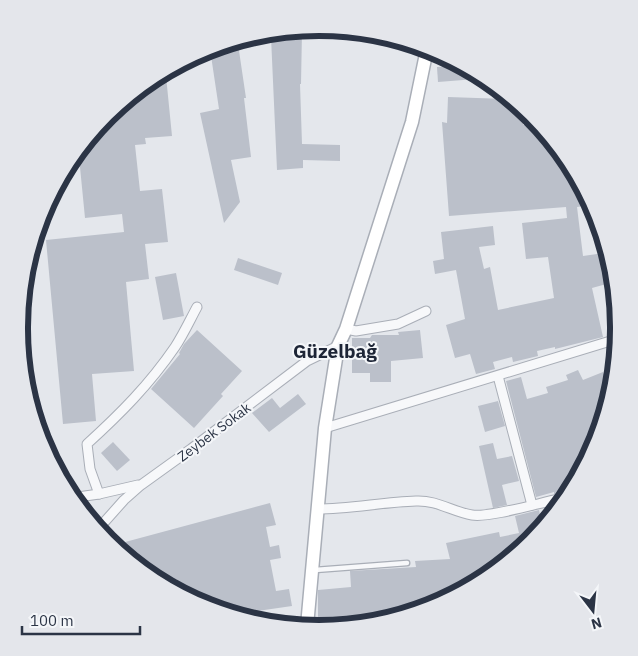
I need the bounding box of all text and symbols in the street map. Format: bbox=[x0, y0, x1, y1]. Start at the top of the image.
district label: Güzelbağ bbox=[293, 339, 377, 363]
street label: Zeybek Sokak bbox=[174, 398, 255, 465]
north arrow bbox=[568, 586, 618, 636]
scale bar bbox=[22, 604, 140, 636]
text: 100 m bbox=[30, 611, 74, 630]
text: N bbox=[589, 613, 604, 634]

